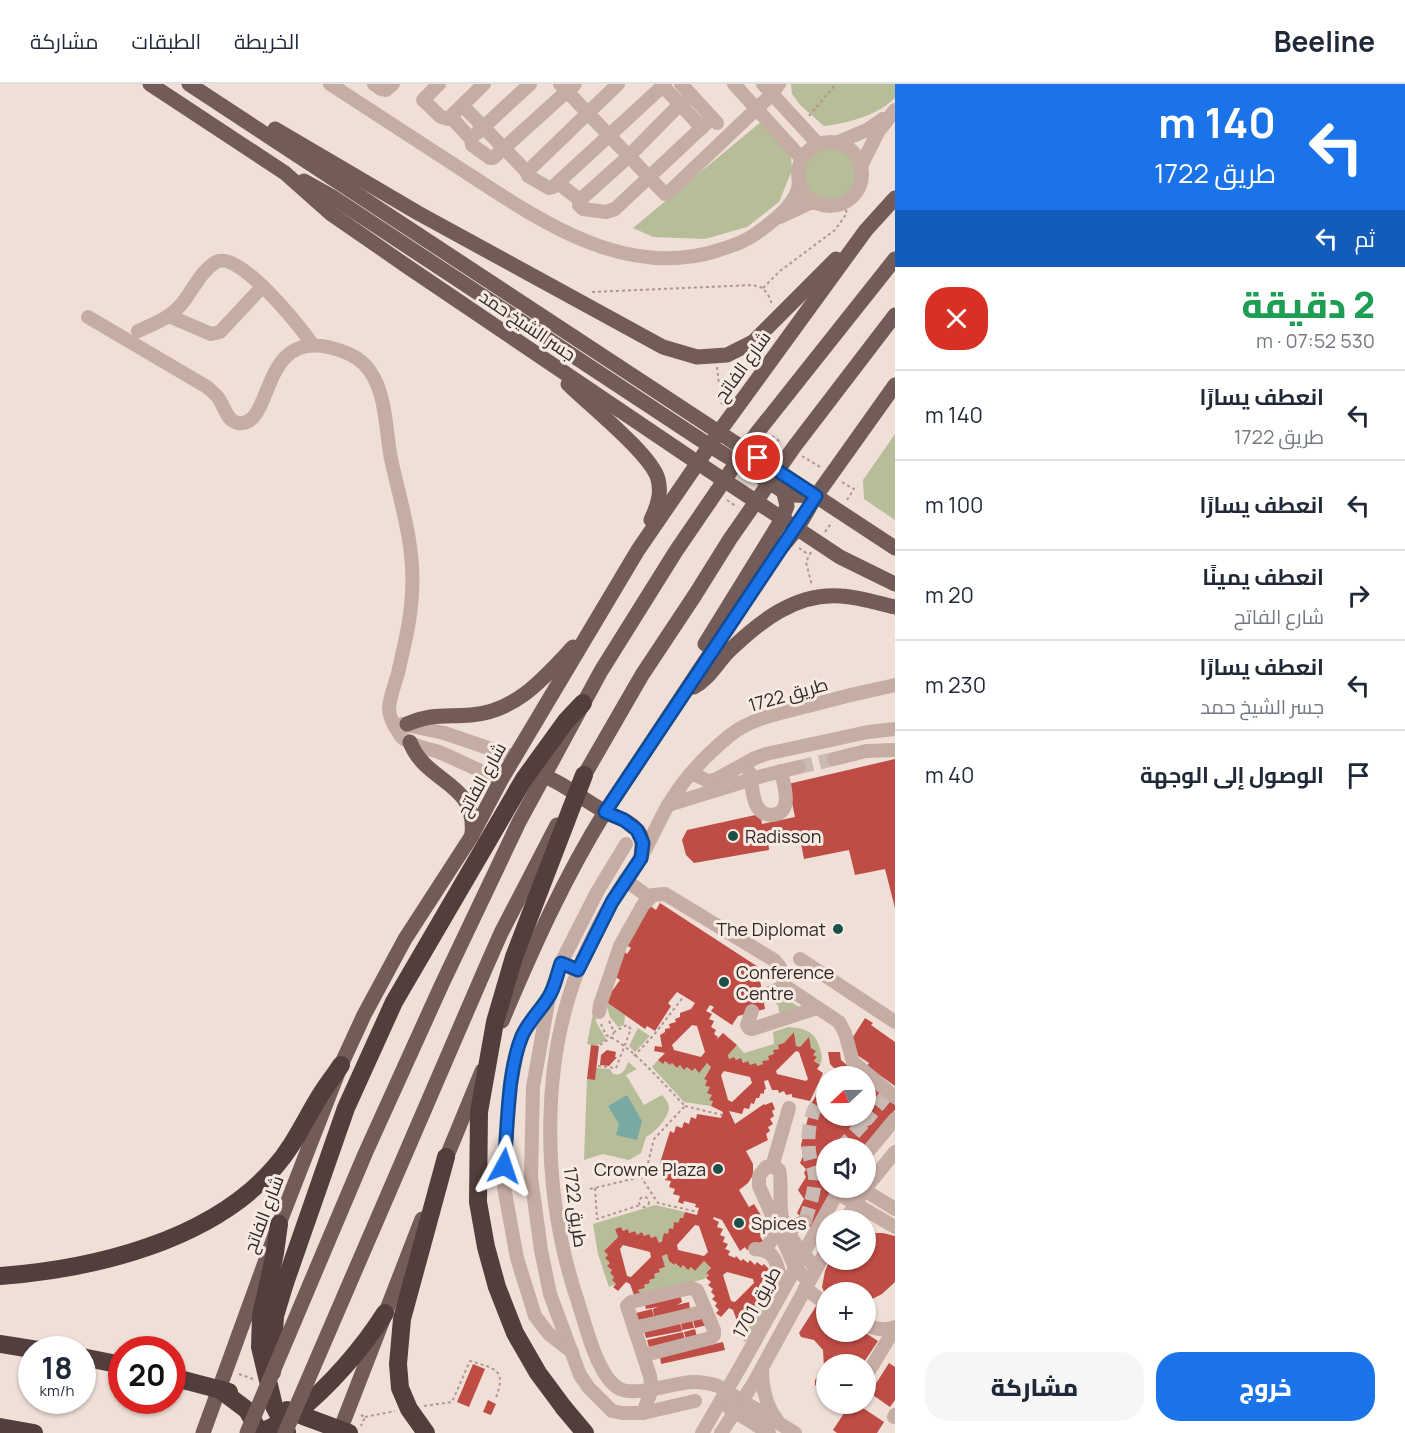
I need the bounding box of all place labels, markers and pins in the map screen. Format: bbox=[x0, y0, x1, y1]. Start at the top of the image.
pin bbox=[732, 432, 783, 483]
place label: Radisson bbox=[745, 824, 821, 848]
marker: Radisson bbox=[726, 829, 740, 843]
place label: The Diplomat bbox=[716, 917, 826, 941]
marker: The Diplomat bbox=[831, 922, 845, 936]
place label: Conference Centre bbox=[736, 960, 834, 1005]
marker: Conference Centre bbox=[717, 975, 731, 989]
place label: Crowne Plaza bbox=[594, 1157, 706, 1181]
marker: Crowne Plaza bbox=[711, 1162, 725, 1176]
place label: Spices bbox=[751, 1211, 807, 1235]
marker: Spices bbox=[732, 1216, 746, 1230]

